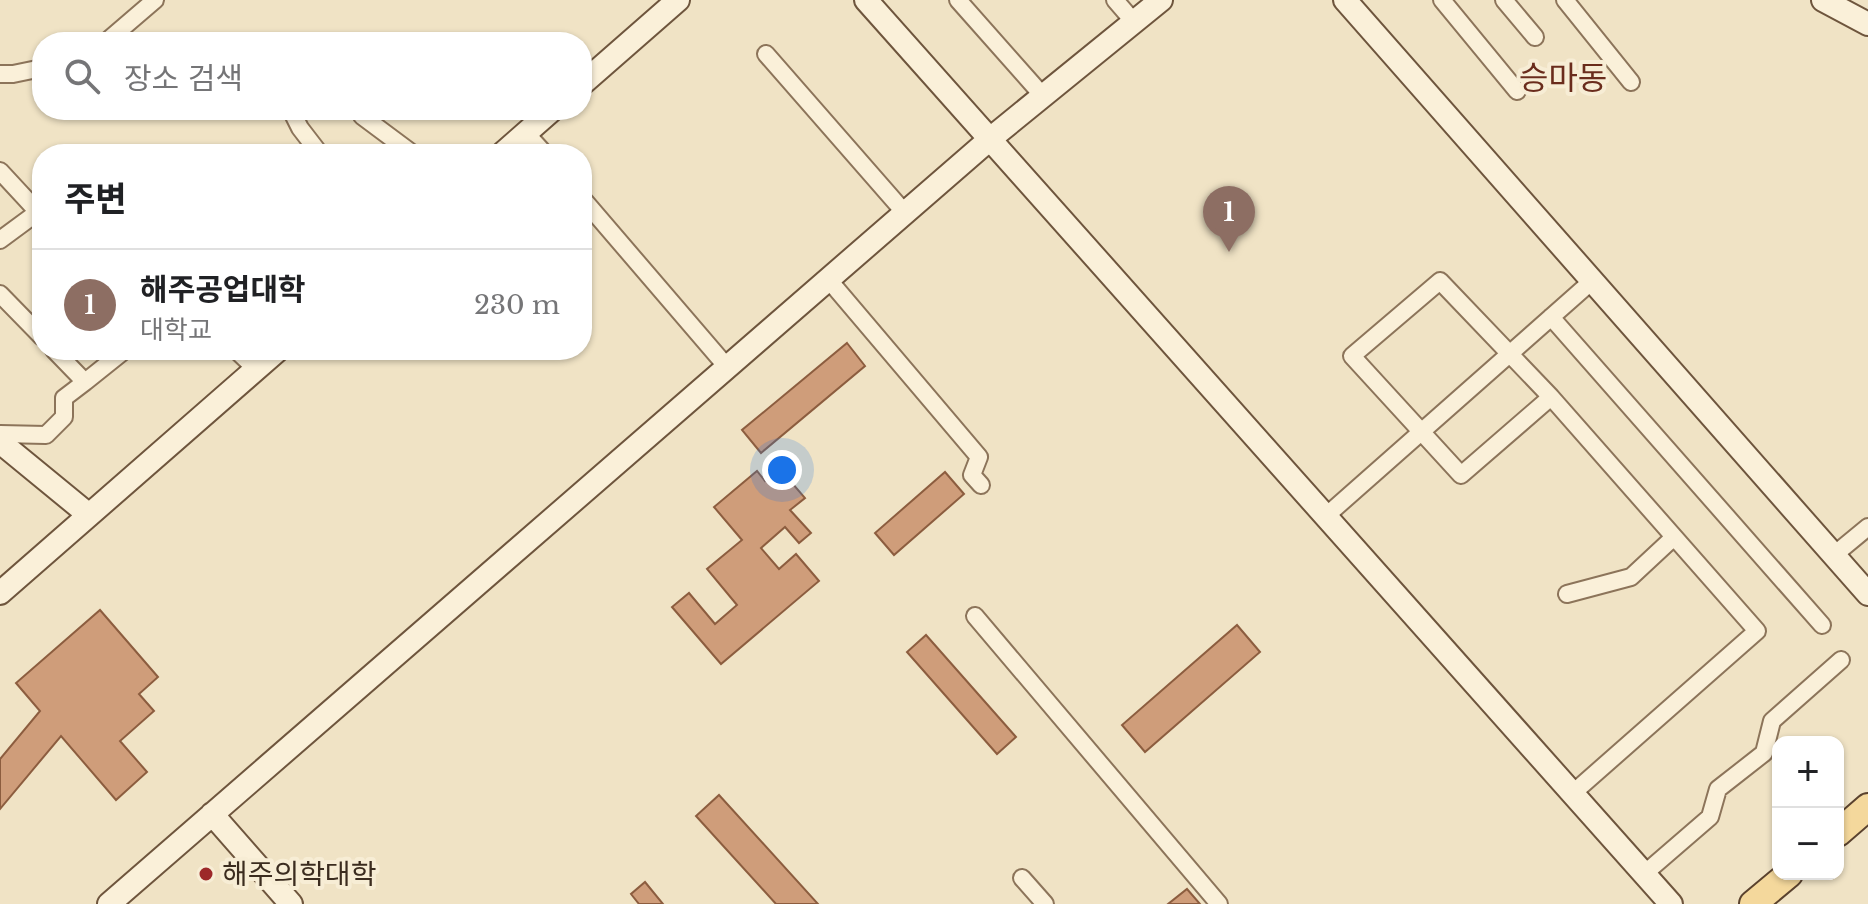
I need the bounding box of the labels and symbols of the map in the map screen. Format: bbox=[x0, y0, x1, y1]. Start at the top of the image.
district label: 승마동 bbox=[1519, 58, 1607, 98]
pin: 1 bbox=[1203, 186, 1255, 252]
your location bbox=[762, 450, 802, 490]
place label: 해주의학대학 bbox=[222, 857, 377, 892]
marker: 해주의학대학 bbox=[197, 865, 215, 883]

